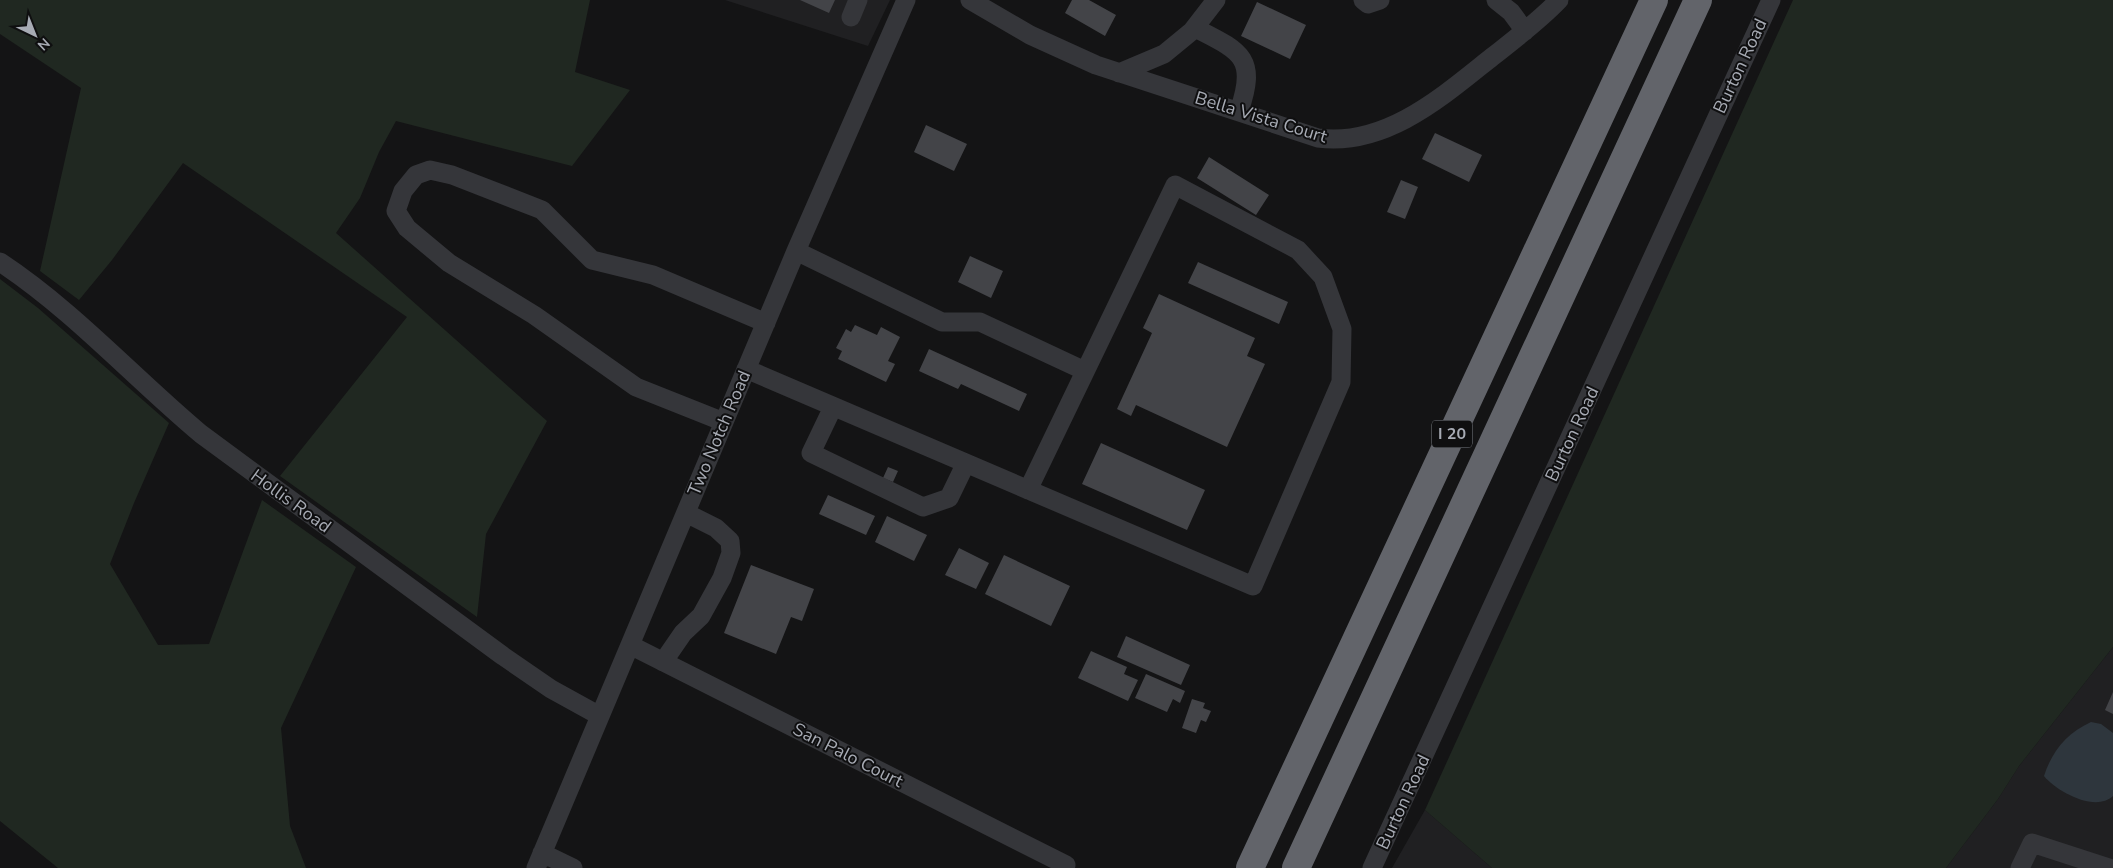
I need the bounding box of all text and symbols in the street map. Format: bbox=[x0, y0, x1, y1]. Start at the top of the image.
north arrow bbox=[10, 10, 60, 60]
street label: Burton Road bbox=[1708, 15, 1772, 117]
text: N bbox=[33, 34, 54, 55]
street label: Bella Vista Court bbox=[1192, 85, 1331, 149]
street label: Two Notch Road bbox=[682, 367, 756, 499]
street label: Burton Road bbox=[1540, 383, 1604, 485]
road number: I 20 bbox=[1432, 420, 1472, 448]
street label: Hollis Road bbox=[246, 464, 336, 538]
street label: San Palo Court bbox=[789, 717, 908, 793]
street label: Burton Road bbox=[1371, 751, 1435, 853]

